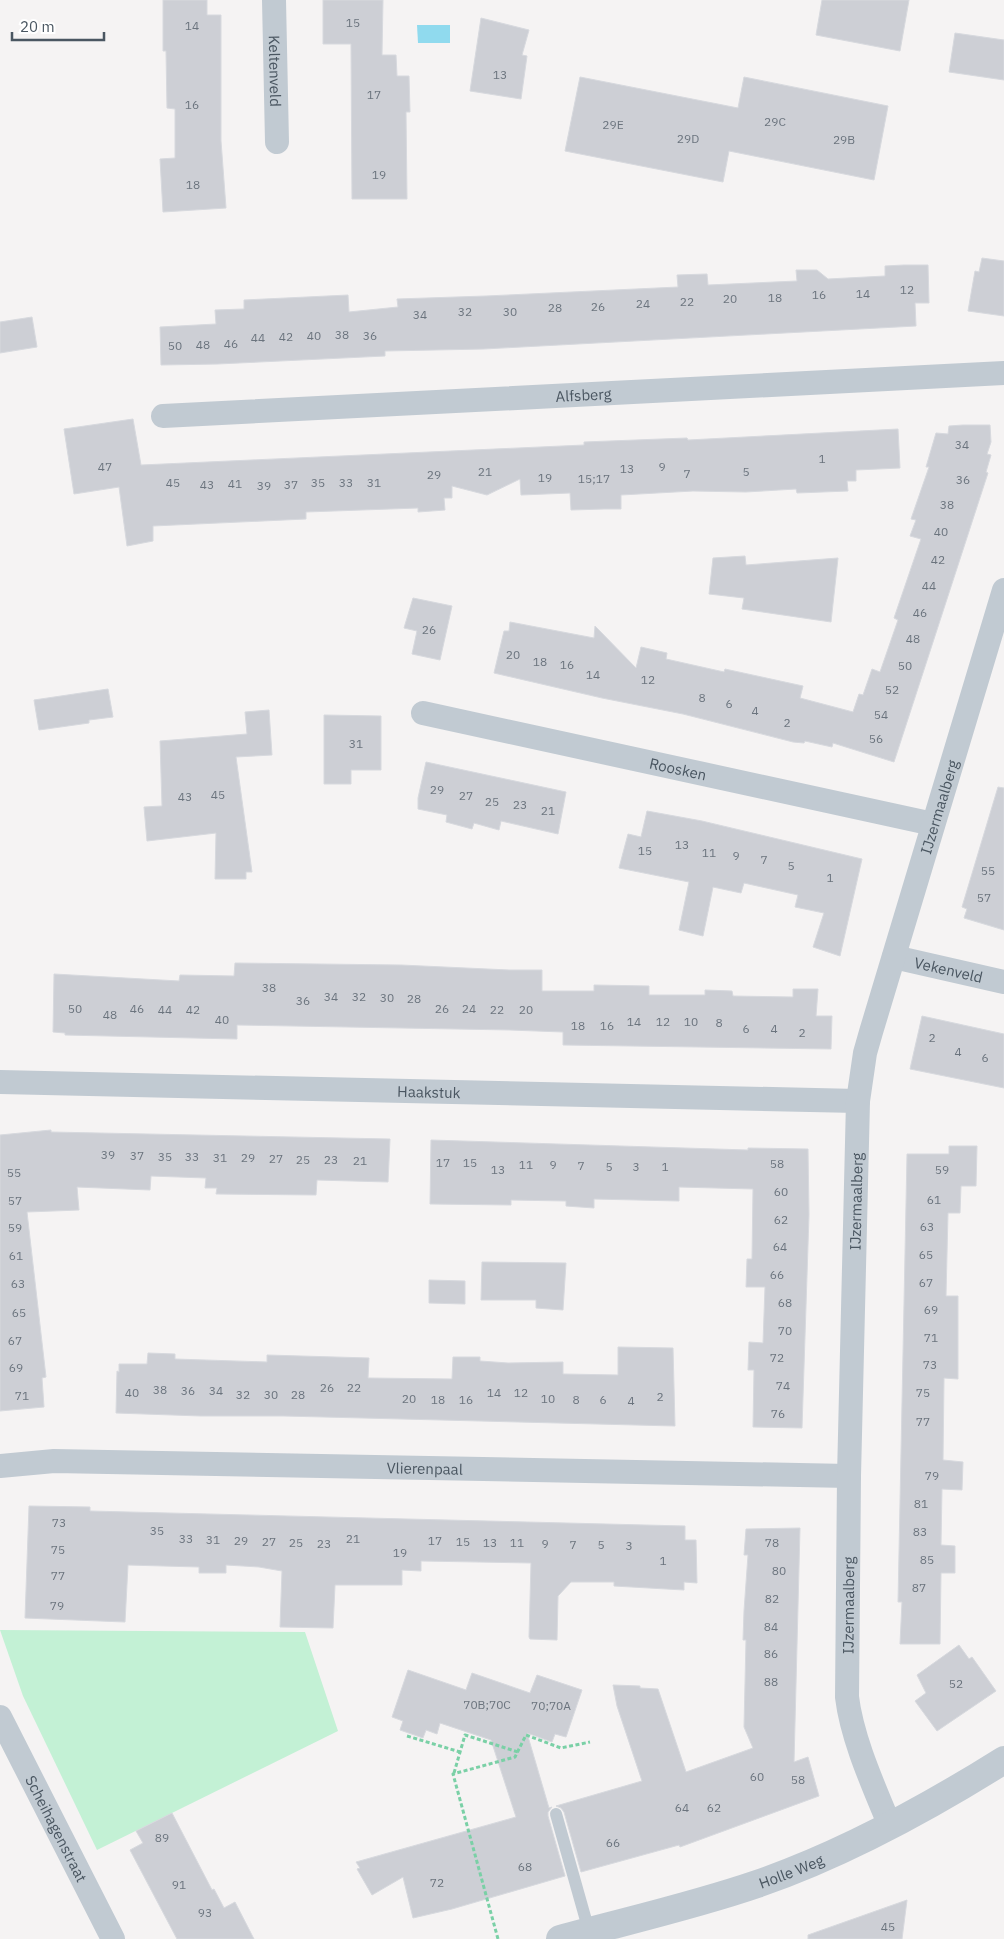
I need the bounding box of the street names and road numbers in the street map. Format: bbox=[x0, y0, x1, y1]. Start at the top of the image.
street label: Keltenveld bbox=[265, 35, 286, 107]
street label: Alfsberg bbox=[555, 384, 612, 405]
street label: Roosken bbox=[648, 753, 708, 784]
street label: IJzermaalberg bbox=[916, 757, 962, 856]
street label: Vekenveld bbox=[913, 952, 985, 986]
street label: Haakstuk bbox=[397, 1081, 461, 1102]
street label: IJzermaalberg bbox=[845, 1152, 866, 1250]
street label: Vlierenpaal bbox=[386, 1458, 463, 1478]
street label: IJzermaalberg bbox=[838, 1556, 858, 1654]
street label: Scheihagenstraat bbox=[22, 1772, 92, 1885]
street label: Holle Weg bbox=[756, 1850, 827, 1892]

